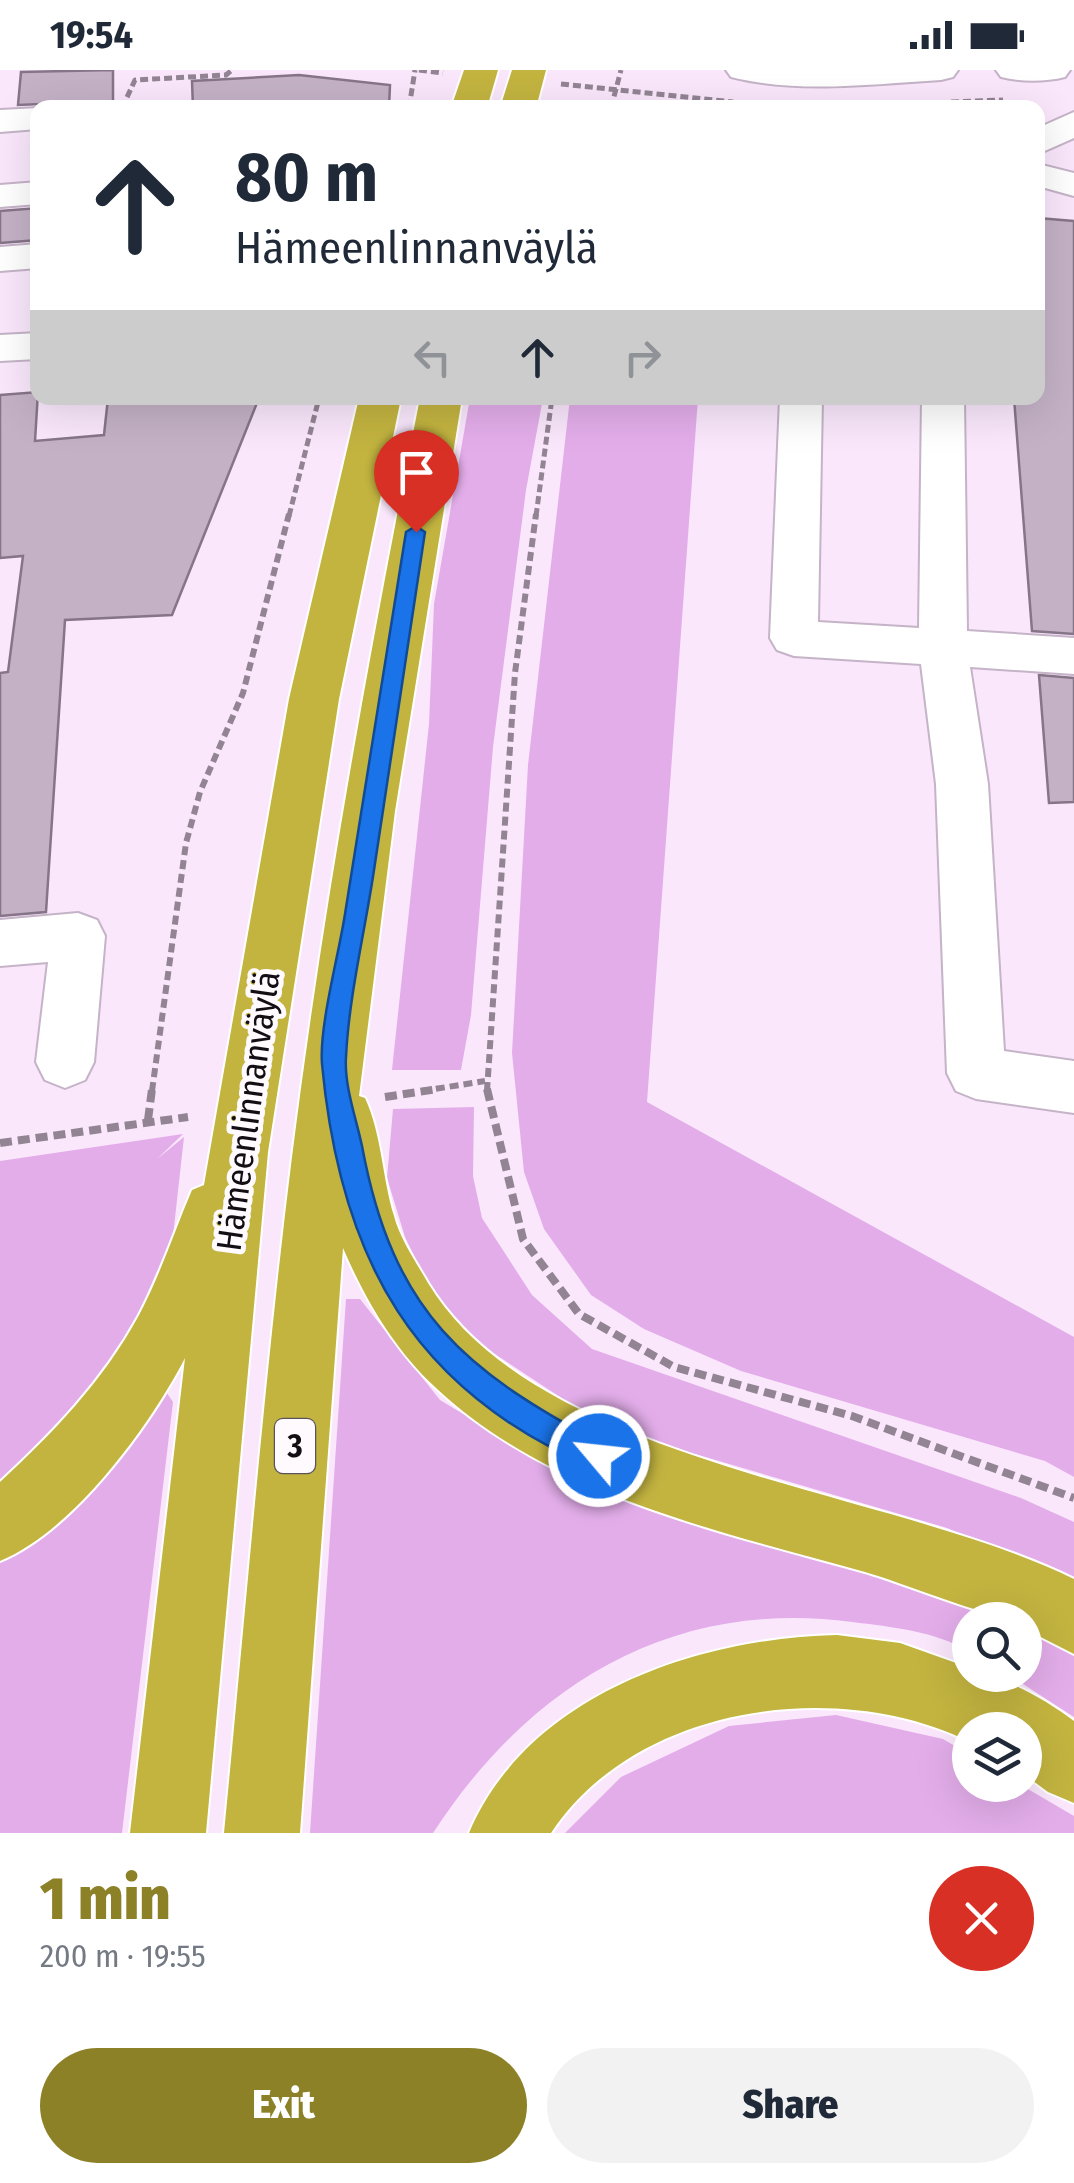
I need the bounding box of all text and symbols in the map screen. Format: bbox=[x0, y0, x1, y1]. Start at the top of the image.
text: 19:54 bbox=[50, 12, 133, 58]
text: 80 m bbox=[235, 136, 378, 220]
icon: ahead bbox=[70, 140, 200, 270]
text: Hämeenlinnanväylä bbox=[235, 221, 598, 275]
icon: left bbox=[405, 330, 460, 385]
icon: ahead bbox=[510, 330, 565, 385]
icon: right bbox=[615, 330, 670, 385]
pin bbox=[374, 430, 459, 533]
icon: arrive bbox=[389, 445, 444, 500]
street label: Hämeenlinnanväylä bbox=[208, 968, 288, 1254]
position arrow bbox=[547, 1404, 651, 1508]
road number: 3 bbox=[275, 1419, 315, 1473]
map controls bbox=[952, 1602, 1042, 1802]
button: search bbox=[952, 1602, 1042, 1692]
button: layers bbox=[952, 1712, 1042, 1802]
text: 1 min bbox=[40, 1863, 171, 1935]
button: close bbox=[929, 1866, 1034, 1971]
text: 200 m · 19:55 bbox=[40, 1937, 206, 1975]
button: Exit bbox=[40, 2048, 527, 2163]
button: Share bbox=[547, 2048, 1034, 2163]

